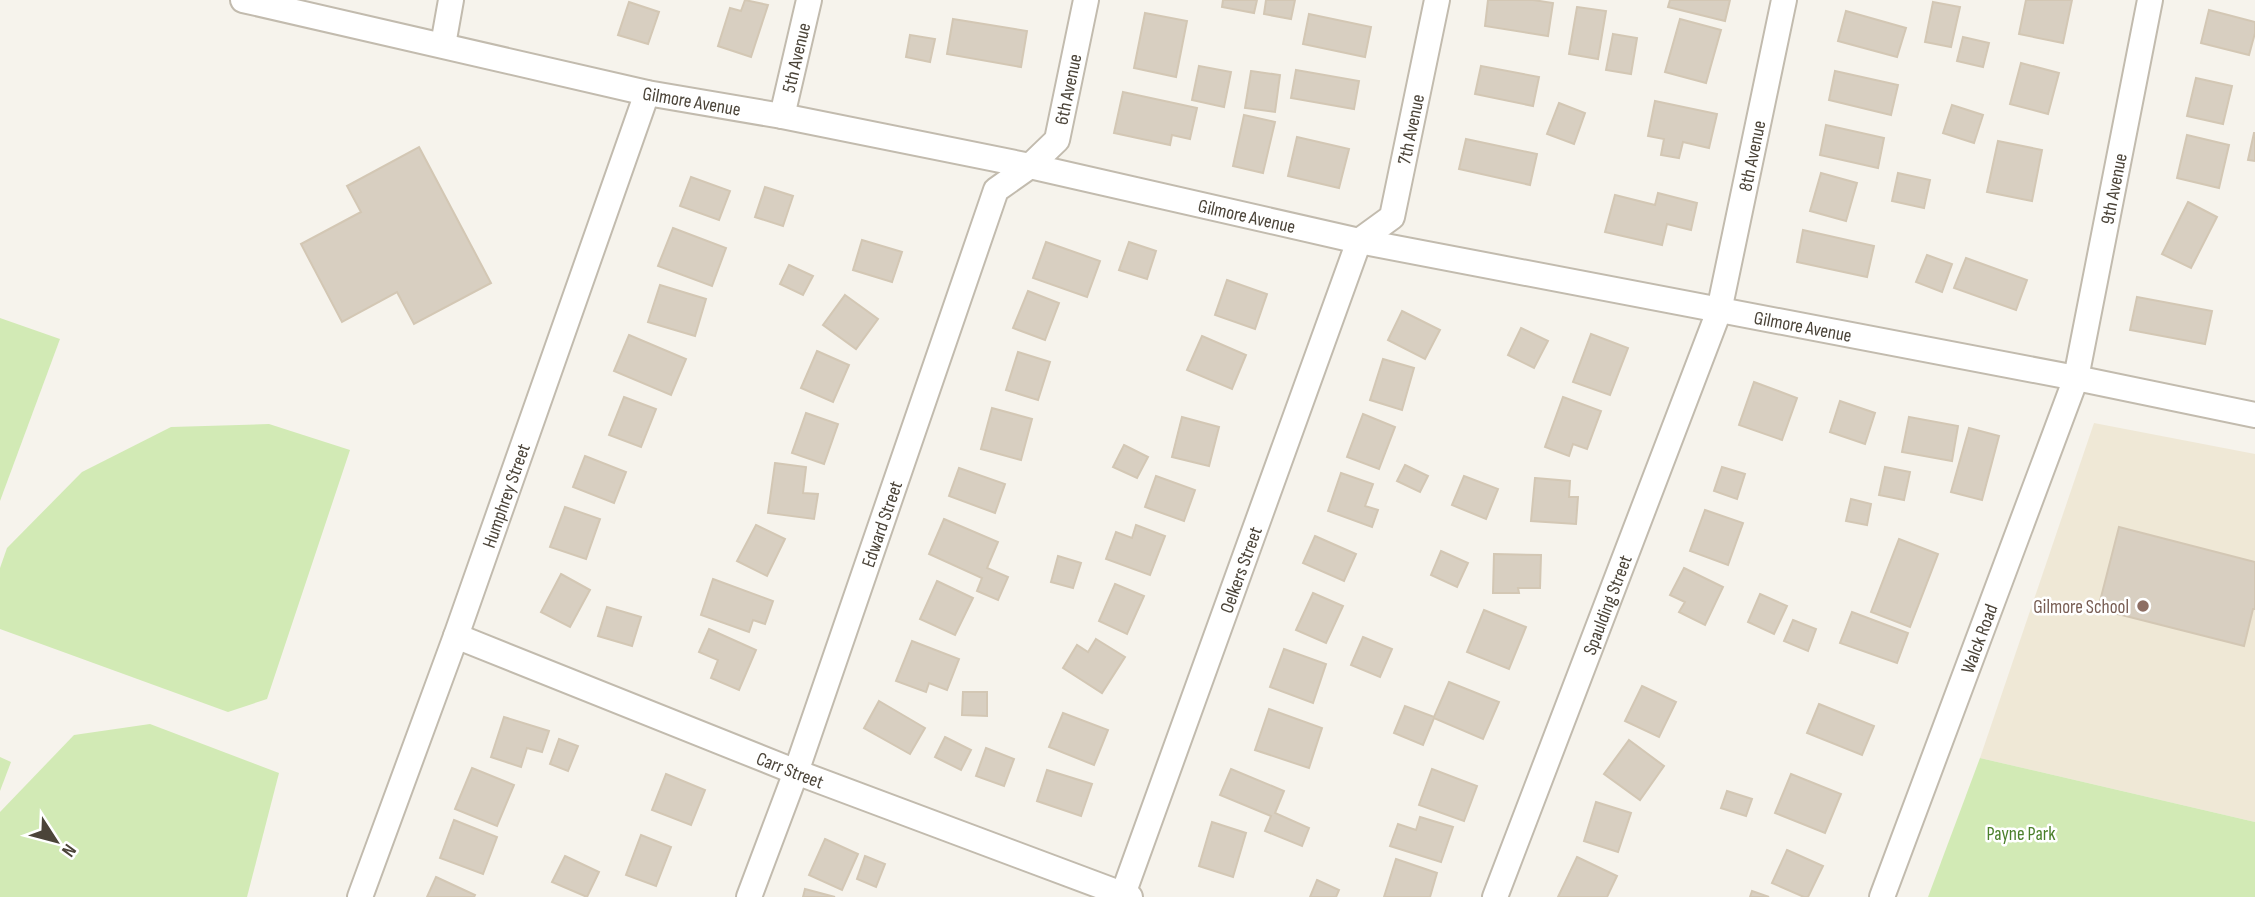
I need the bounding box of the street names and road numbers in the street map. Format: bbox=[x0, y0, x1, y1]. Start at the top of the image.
street label: 5th Avenue bbox=[778, 21, 816, 95]
street label: 6th Avenue bbox=[1050, 52, 1088, 127]
street label: Gilmore Avenue bbox=[641, 82, 742, 122]
street label: 7th Avenue bbox=[1393, 92, 1430, 167]
street label: 8th Avenue bbox=[1734, 119, 1772, 193]
street label: 9th Avenue bbox=[2096, 151, 2133, 227]
street label: Gilmore Avenue bbox=[1196, 195, 1297, 239]
street label: Gilmore Avenue bbox=[1752, 307, 1854, 348]
street label: Humphrey Street bbox=[478, 441, 536, 551]
street label: Edward Street bbox=[857, 478, 908, 570]
street label: Oelkers Street bbox=[1215, 524, 1268, 617]
street label: Spaulding Street bbox=[1579, 552, 1638, 658]
street label: Walck Road bbox=[1957, 601, 2003, 677]
street label: Carr Street bbox=[753, 747, 827, 794]

